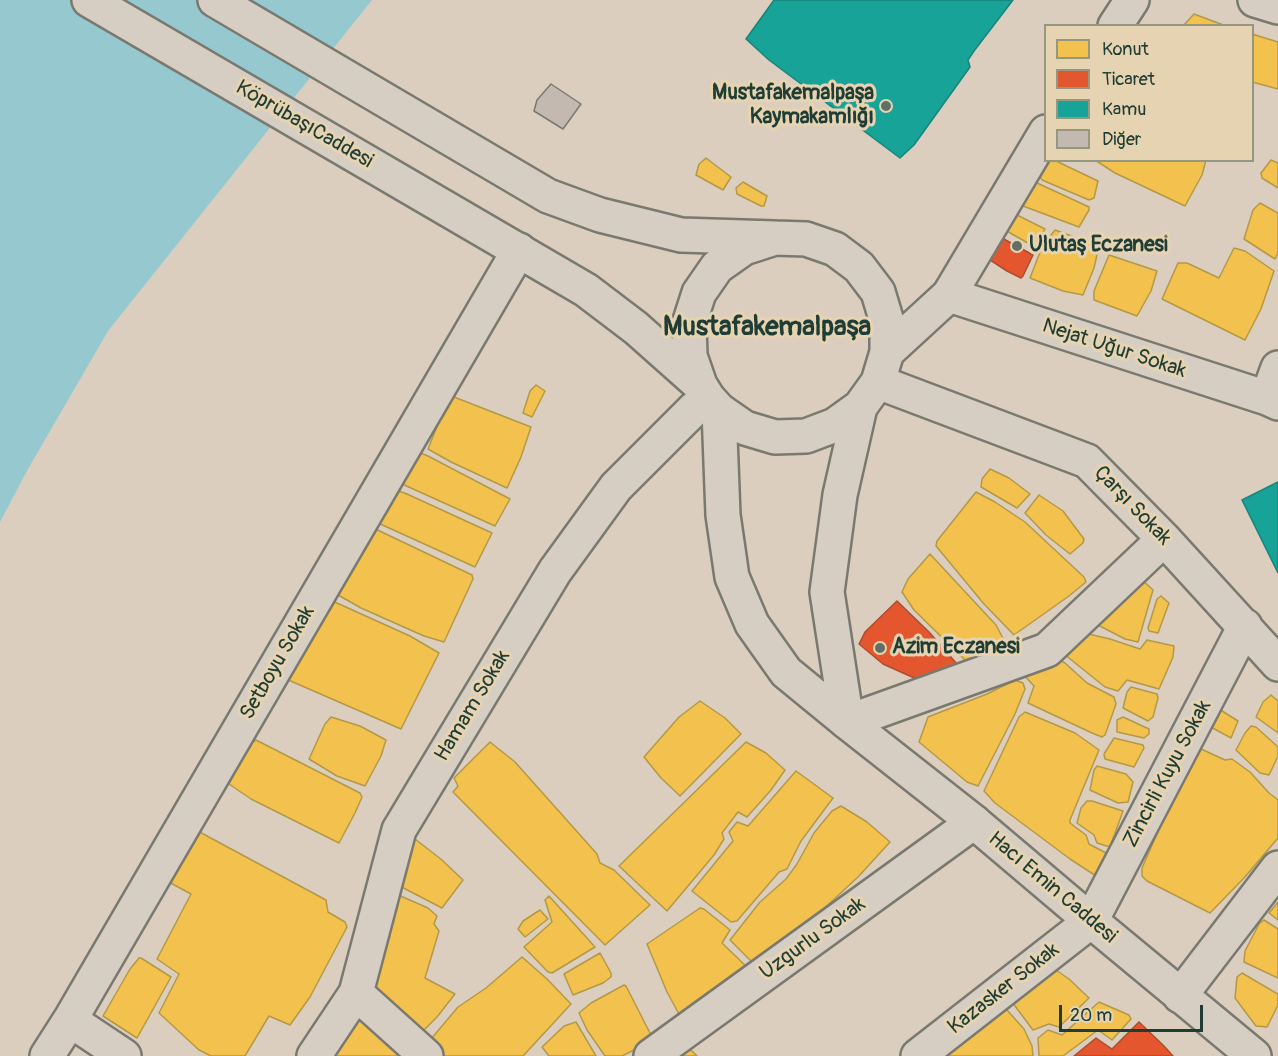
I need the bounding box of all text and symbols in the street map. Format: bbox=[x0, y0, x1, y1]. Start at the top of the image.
legend bbox=[1044, 24, 1254, 162]
text: Konut bbox=[1102, 38, 1149, 61]
text: Ticaret bbox=[1102, 68, 1155, 91]
street label: KöprübaşıCaddesi bbox=[231, 75, 377, 175]
place label: Mustafakemalpaşa Kaymakamlığı bbox=[712, 81, 874, 131]
text: Kamu bbox=[1102, 98, 1146, 121]
marker: Mustafakemalpaşa Kaymakamlığı bbox=[879, 99, 893, 113]
text: Diğer bbox=[1102, 128, 1141, 151]
place label: Ulutaş Eczanesi bbox=[1029, 233, 1168, 259]
marker: Ulutaş Eczanesi bbox=[1010, 239, 1024, 253]
district label: Mustafakemalpaşa bbox=[663, 312, 871, 344]
street label: Nejat Uğur Sokak bbox=[1039, 314, 1189, 384]
street label: Çarşı Sokak bbox=[1088, 461, 1176, 551]
street label: Setboyu Sokak bbox=[235, 601, 321, 725]
place label: Azim Eczanesi bbox=[892, 635, 1020, 661]
marker: Azim Eczanesi bbox=[873, 641, 887, 655]
street label: Hamam Sokak bbox=[430, 646, 516, 766]
street label: Zincirli Kuyu Sokak bbox=[1119, 696, 1217, 852]
street label: Hacı Emin Caddesi bbox=[982, 827, 1122, 949]
street label: Uzgurlu Sokak bbox=[755, 892, 871, 986]
street label: Kazasker Sokak bbox=[943, 938, 1065, 1040]
scale bar bbox=[1062, 993, 1206, 1031]
text: 20 m bbox=[1070, 1004, 1112, 1027]

